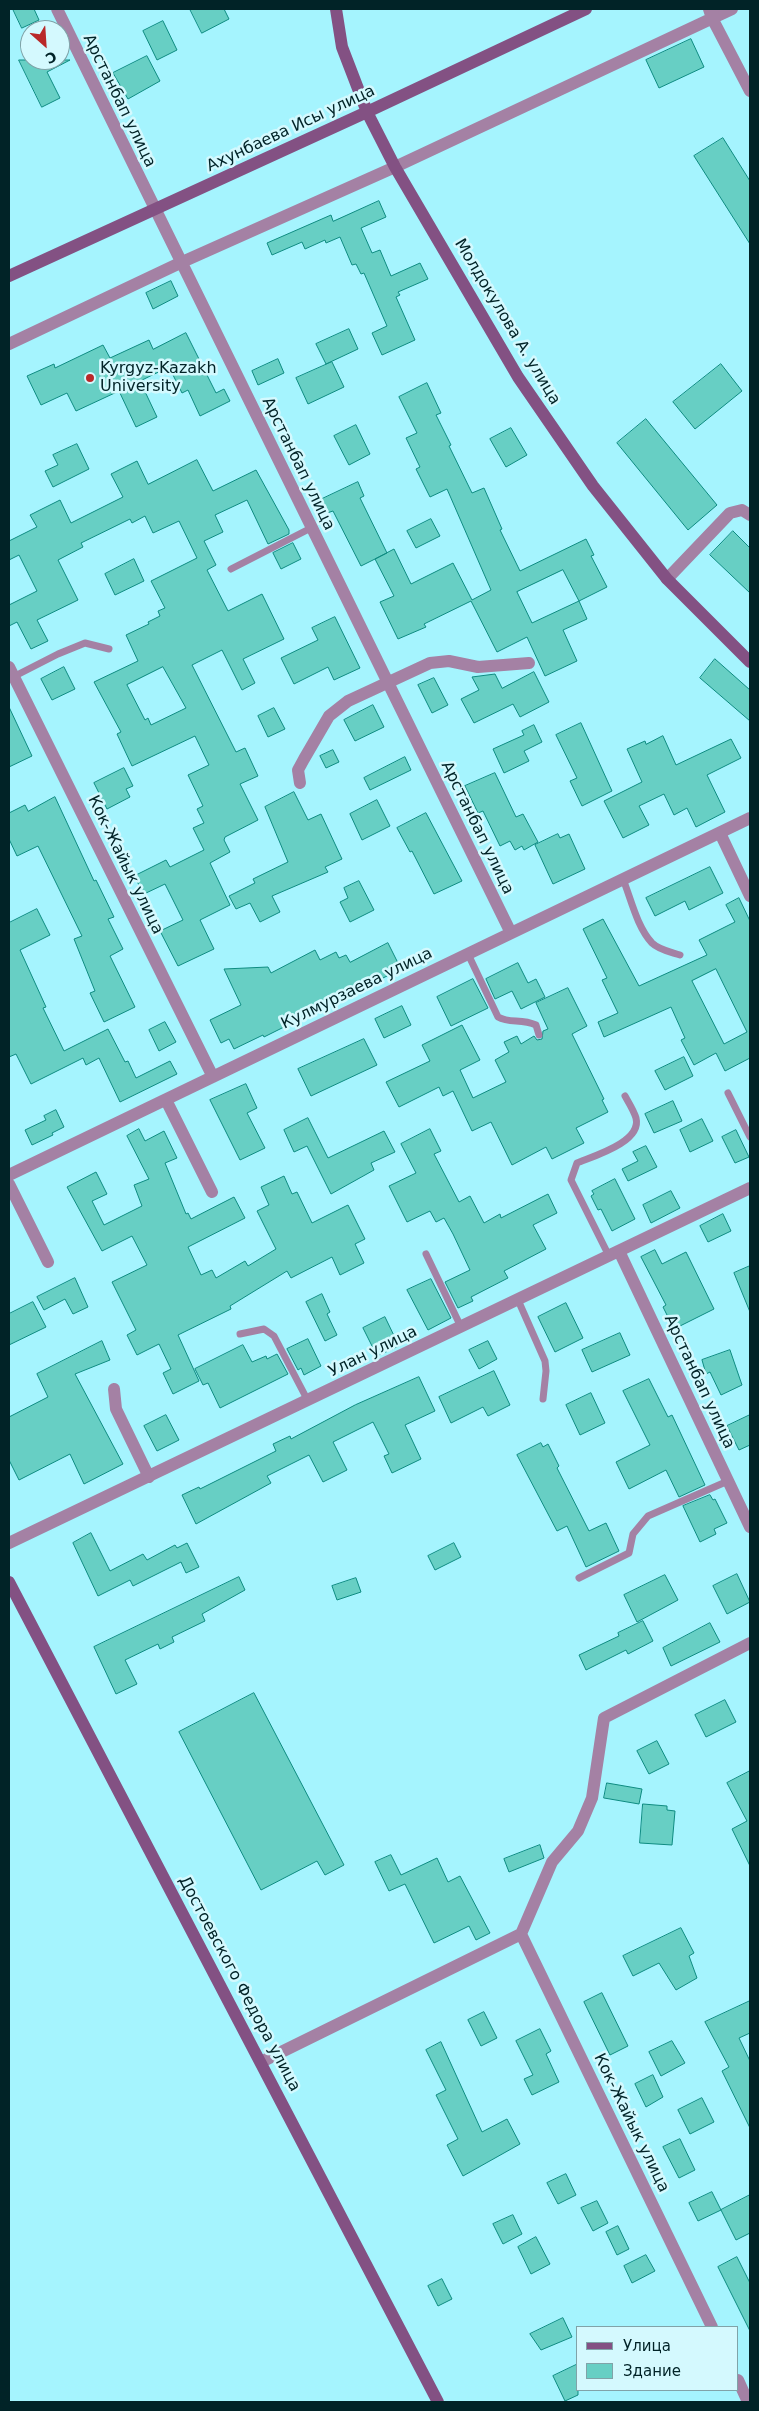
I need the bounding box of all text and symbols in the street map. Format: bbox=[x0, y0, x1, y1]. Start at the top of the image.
north arrow bbox=[20, 20, 70, 70]
street label: Арстанбап улица bbox=[78, 31, 160, 171]
text: С bbox=[43, 48, 59, 67]
street label: Ахунбаева Исы улица bbox=[204, 82, 378, 176]
street label: Молдокулова А. улица bbox=[450, 236, 564, 408]
place label: Kyrgyz-Kazakh University bbox=[100, 359, 217, 397]
marker: Kyrgyz-Kazakh University bbox=[84, 372, 96, 384]
street label: Арстанбап улица bbox=[257, 394, 339, 534]
street label: Арстанбап улица bbox=[436, 758, 518, 898]
street label: Кок-Жайык улица bbox=[83, 792, 167, 938]
street label: Кулмурзаева улица bbox=[278, 944, 436, 1034]
street label: Арстанбап улица bbox=[660, 1312, 738, 1452]
street label: Улан улица bbox=[326, 1322, 420, 1382]
street label: Достоевского Федора улица bbox=[174, 1873, 304, 2095]
street label: Кок-Жайык улица bbox=[589, 2050, 673, 2196]
legend bbox=[576, 2326, 739, 2391]
text: Улица bbox=[623, 2337, 671, 2355]
text: Здание bbox=[623, 2362, 681, 2380]

